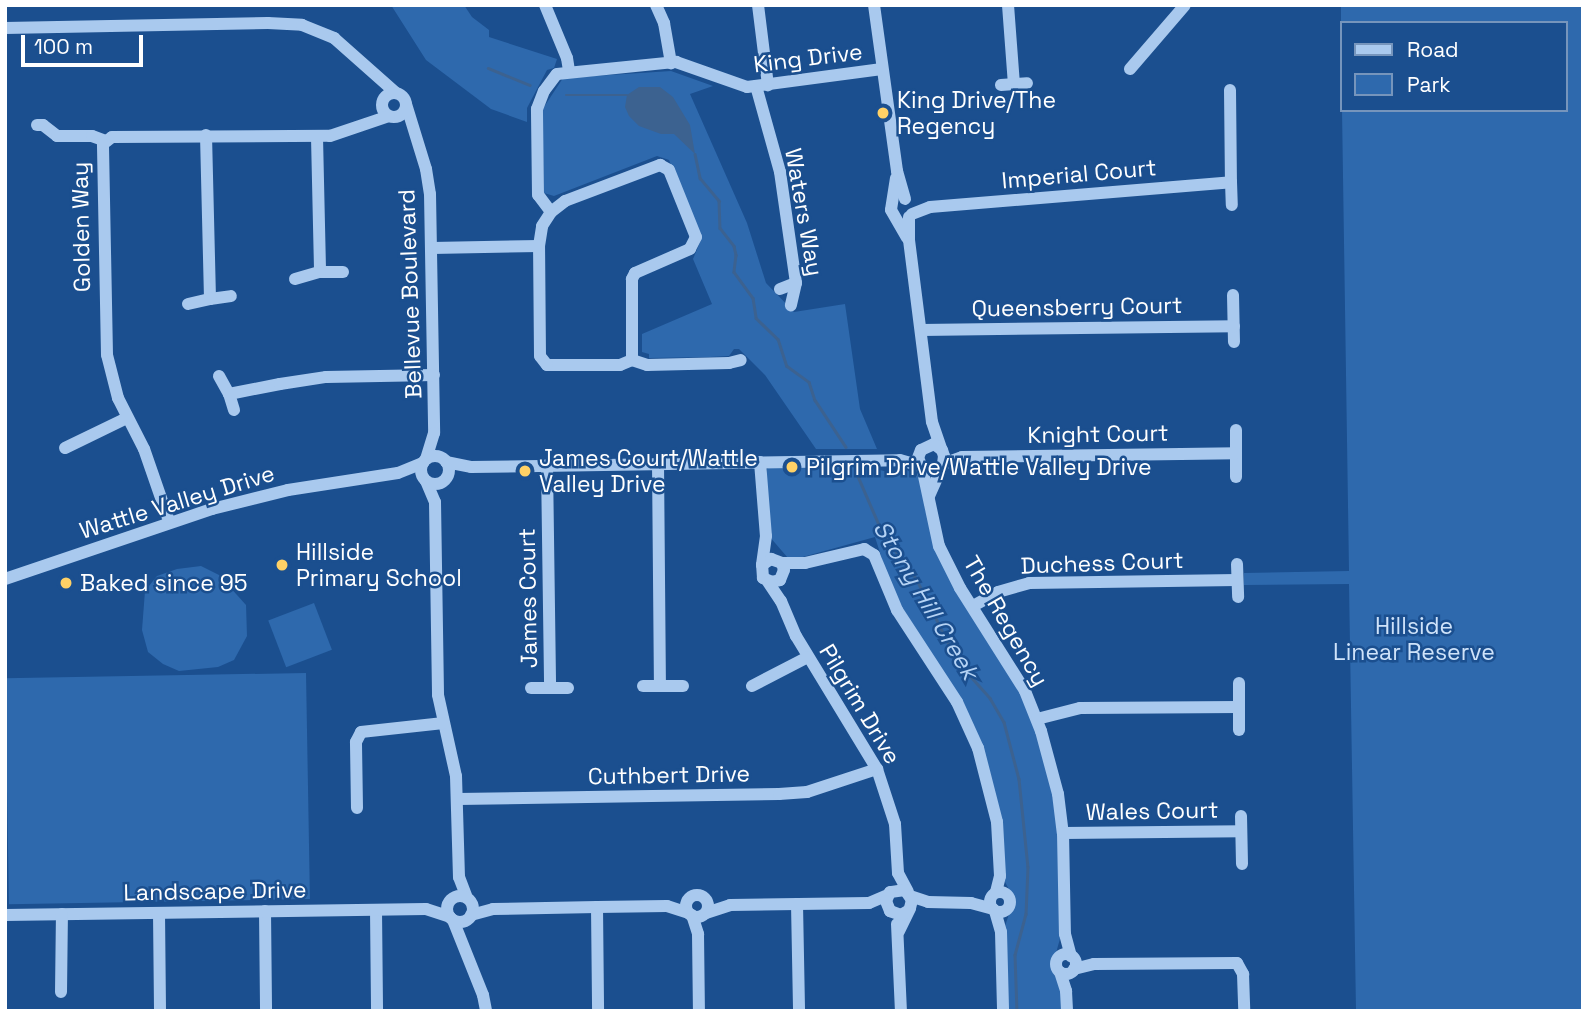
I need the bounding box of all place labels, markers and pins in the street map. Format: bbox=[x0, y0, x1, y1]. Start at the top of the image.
place label: King Drive/The Regency bbox=[897, 86, 1056, 140]
marker: King Drive/The Regency bbox=[875, 105, 891, 121]
place label: James Court/Wattle Valley Drive bbox=[539, 444, 758, 498]
place label: Pilgrim Drive/Wattle Valley Drive bbox=[806, 453, 1152, 481]
marker: Pilgrim Drive/Wattle Valley Drive bbox=[784, 459, 800, 475]
marker: James Court/Wattle Valley Drive bbox=[517, 463, 533, 479]
place label: Hillside Primary School bbox=[296, 538, 462, 592]
marker: Hillside Primary School bbox=[274, 557, 290, 573]
place label: Baked since 95 bbox=[80, 569, 248, 597]
marker: Baked since 95 bbox=[58, 575, 74, 591]

